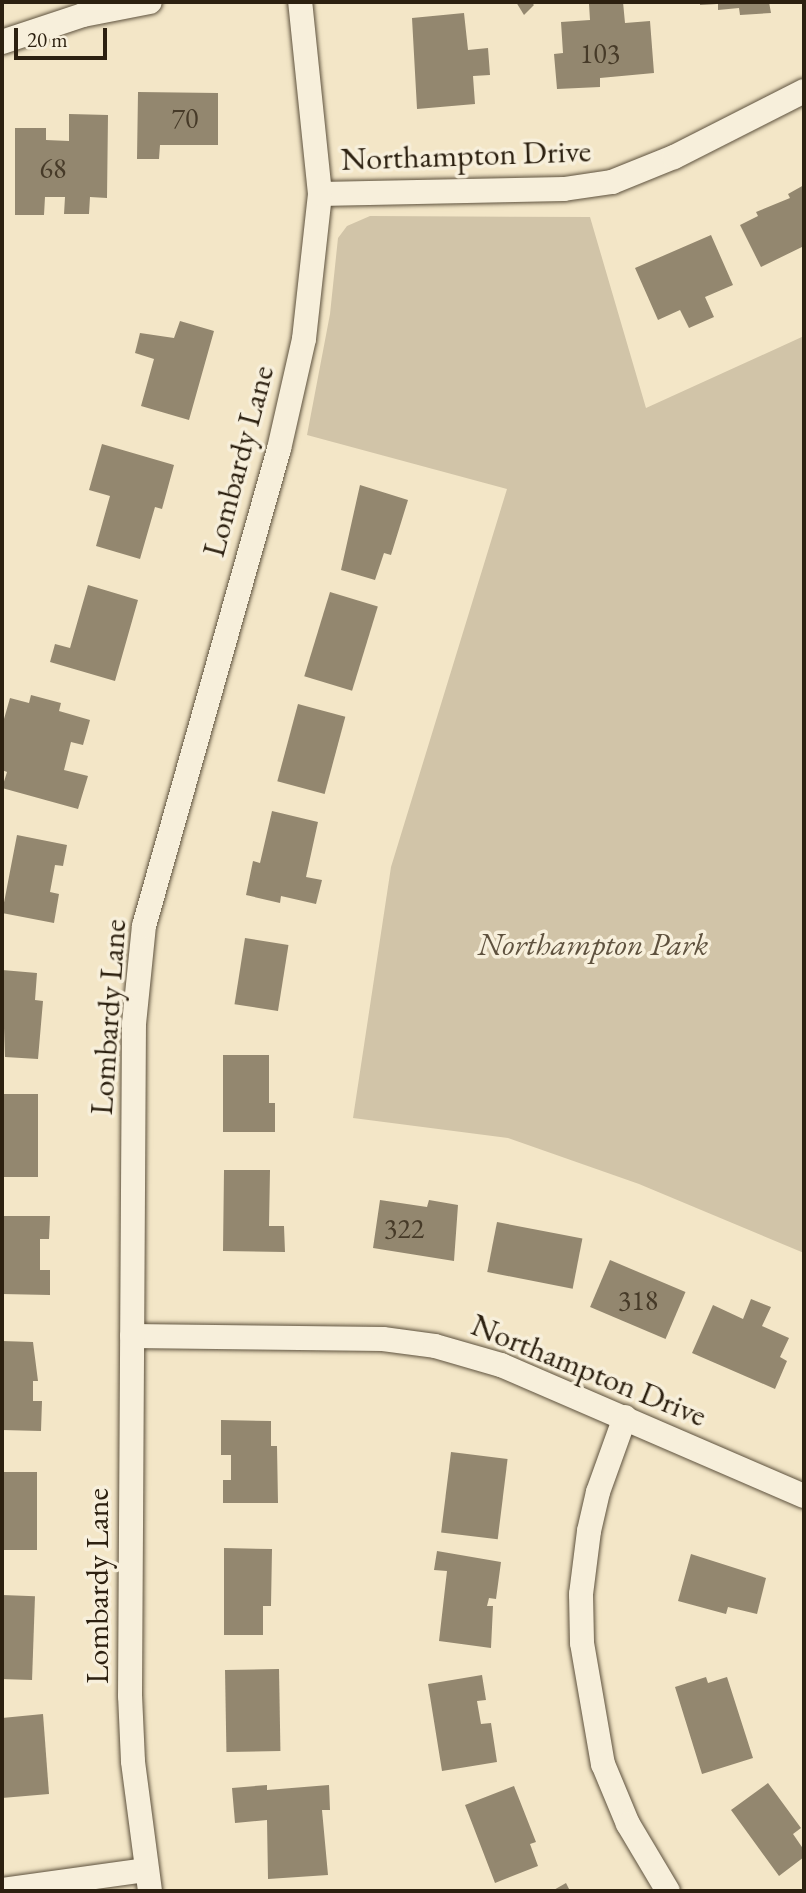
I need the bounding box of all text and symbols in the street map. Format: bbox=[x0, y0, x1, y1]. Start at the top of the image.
scale bar bbox=[18, 14, 110, 58]
text: 20 m bbox=[27, 26, 68, 53]
house number: 103 bbox=[580, 36, 620, 70]
house number: 70 bbox=[172, 101, 198, 135]
street label: Northampton Drive bbox=[340, 131, 592, 179]
house number: 68 bbox=[40, 151, 66, 185]
street label: Lombardy Lane bbox=[194, 361, 282, 561]
street label: Lombardy Lane bbox=[82, 918, 134, 1116]
park label: Northampton Park bbox=[478, 925, 708, 963]
house number: 322 bbox=[384, 1211, 424, 1245]
house number: 318 bbox=[618, 1283, 658, 1317]
street label: Northampton Drive bbox=[466, 1305, 712, 1435]
street label: Lombardy Lane bbox=[78, 1488, 116, 1684]

